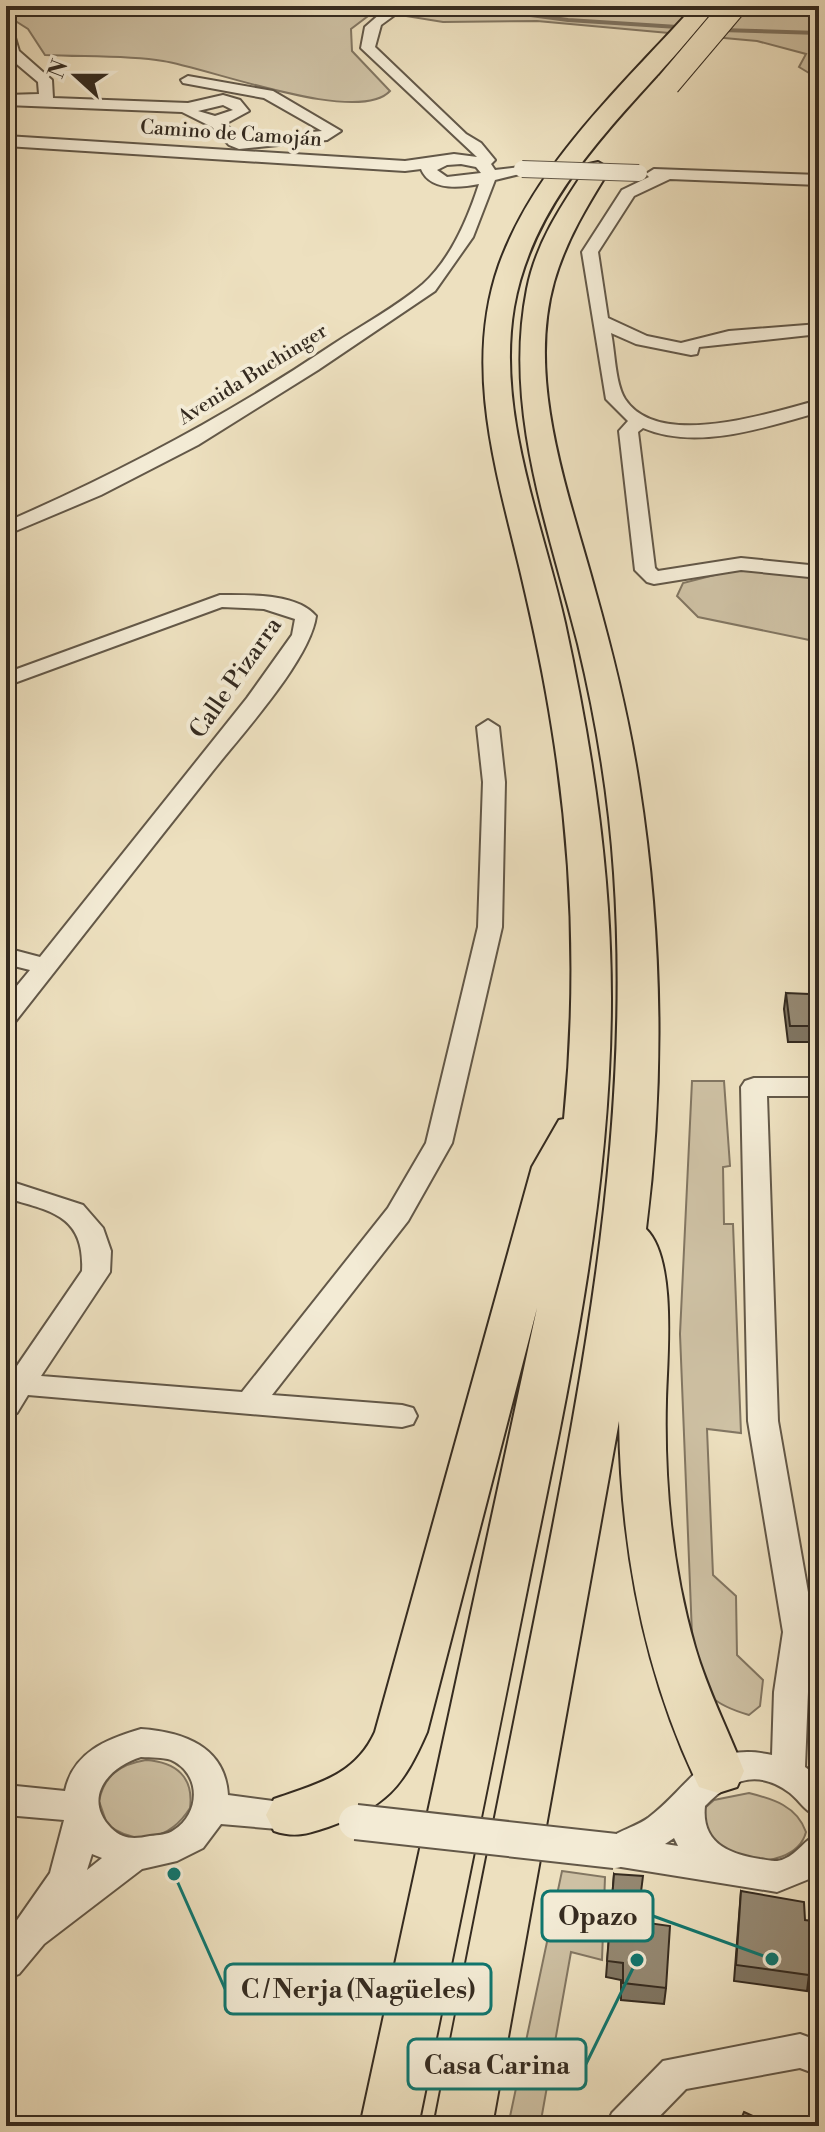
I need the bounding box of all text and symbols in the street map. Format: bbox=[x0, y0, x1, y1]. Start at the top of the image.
north arrow bbox=[36, 36, 116, 116]
text: N bbox=[43, 56, 75, 82]
street label: Camino de Camoján bbox=[139, 115, 323, 153]
street label: Avenida Buchinger bbox=[173, 319, 333, 432]
street label: Calle Pizarra bbox=[183, 611, 289, 744]
callout: Opazo bbox=[542, 1891, 653, 1941]
text: Opazo bbox=[558, 1901, 638, 1933]
callout: C / Nerja (Nagüeles) bbox=[225, 1964, 491, 2014]
text: C / Nerja (Nagüeles) bbox=[241, 1974, 475, 2006]
callout: Casa Carina bbox=[408, 2039, 586, 2089]
text: Casa Carina bbox=[424, 2050, 571, 2082]

